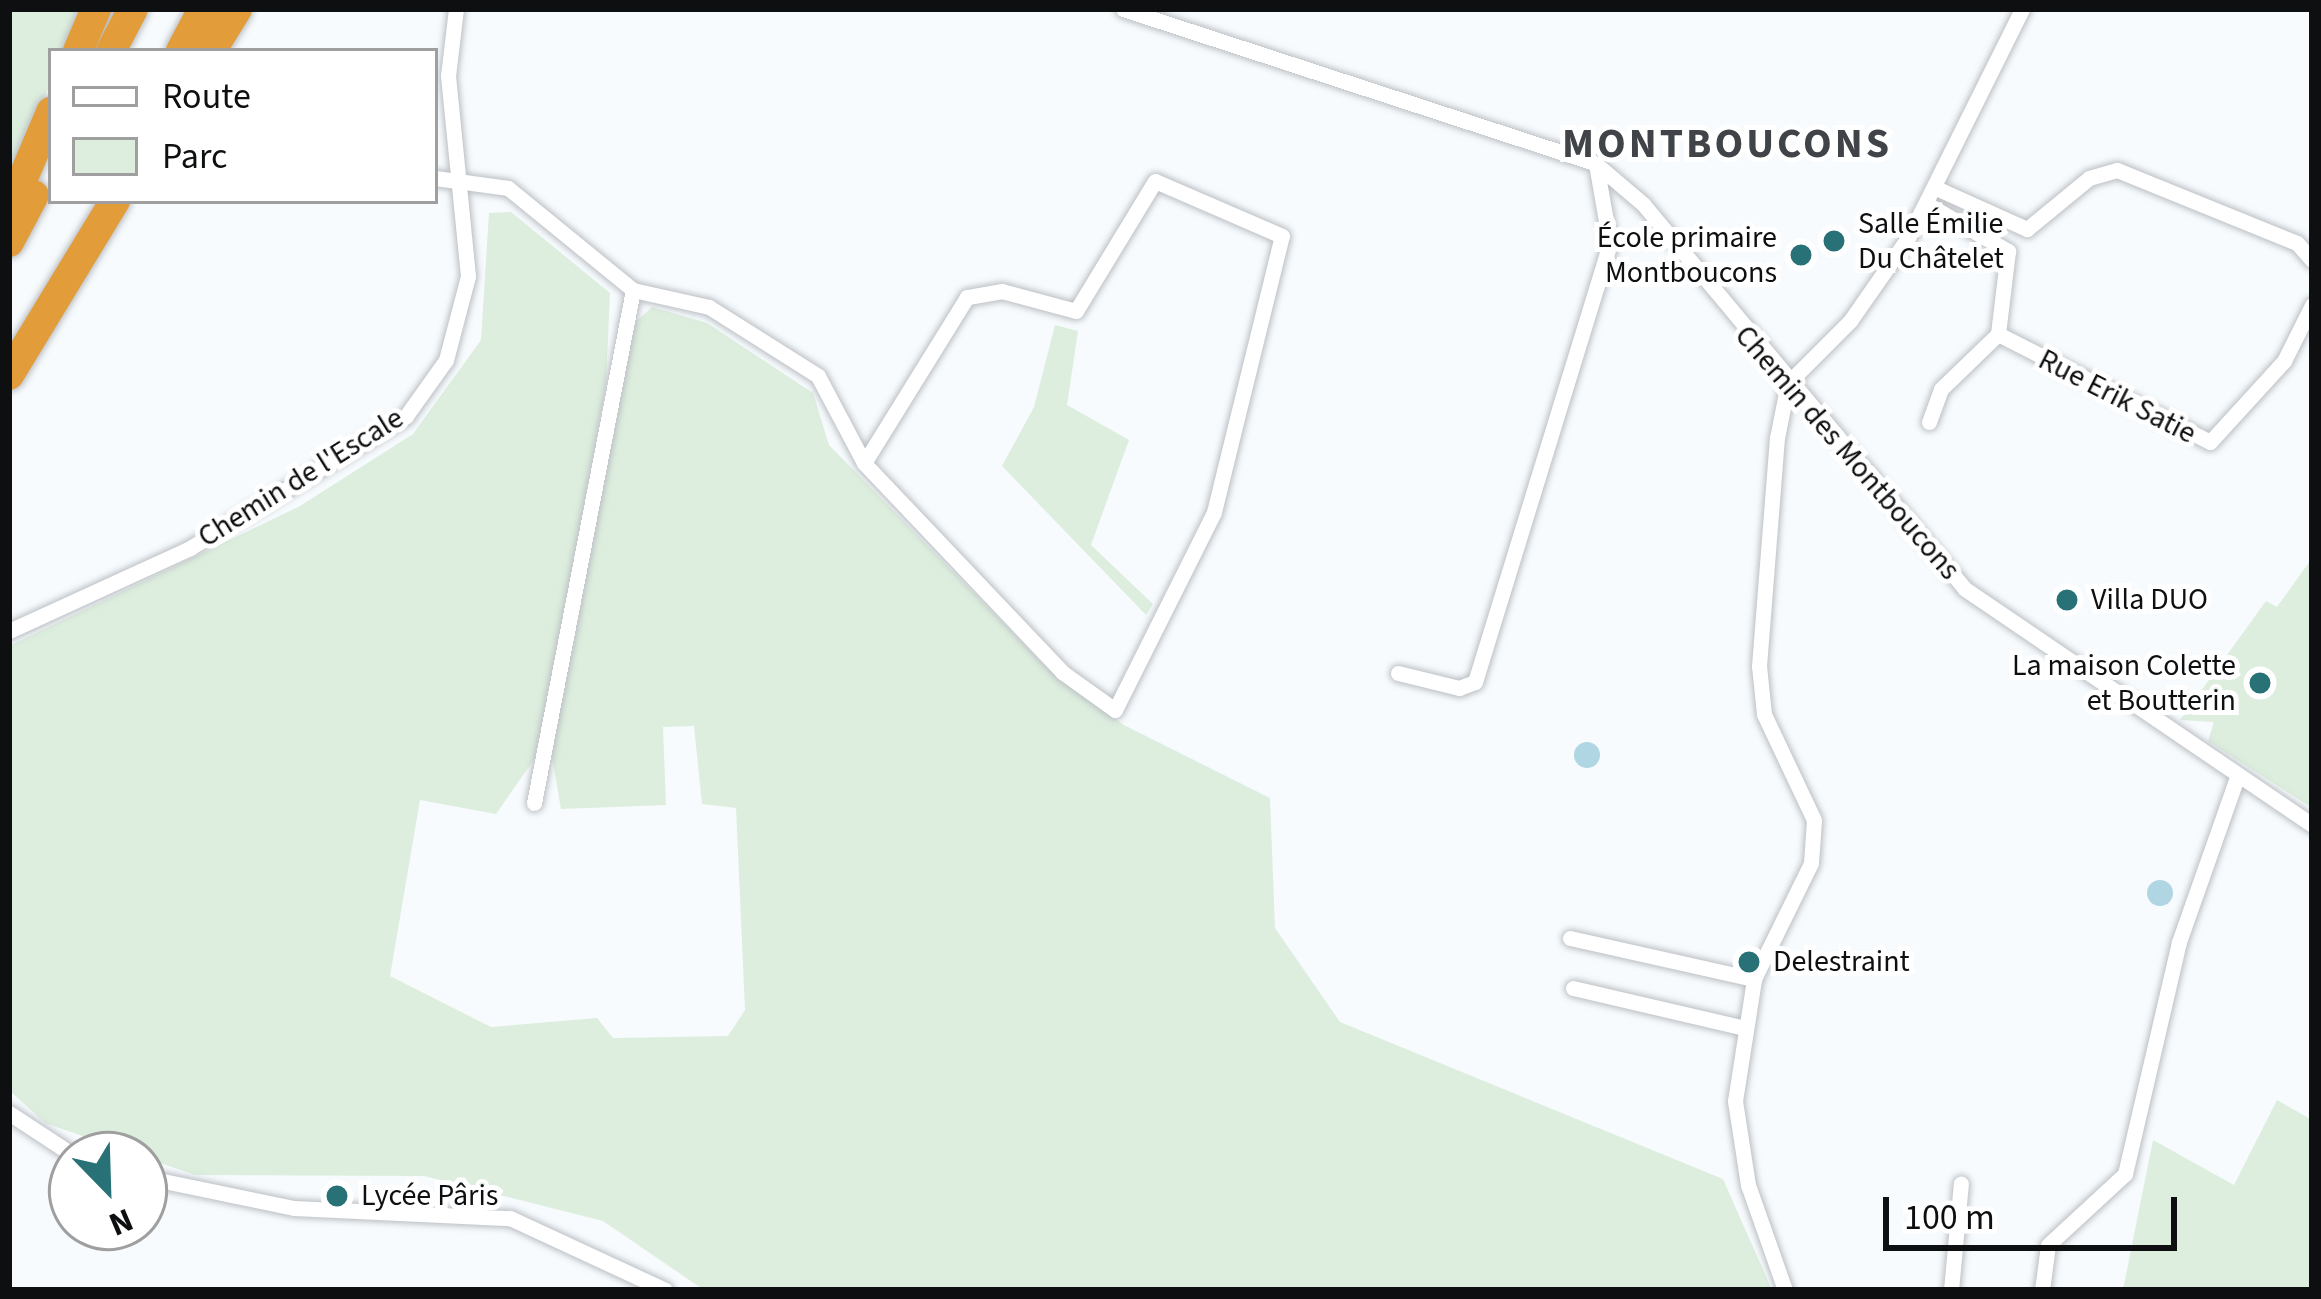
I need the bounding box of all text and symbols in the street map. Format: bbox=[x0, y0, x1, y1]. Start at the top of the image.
legend bbox=[48, 48, 438, 204]
text: Route bbox=[162, 71, 251, 122]
district label: MONTBOUCONS bbox=[1562, 119, 1892, 169]
text: Parc bbox=[162, 131, 228, 182]
place label: Salle Émilie Du Châtelet bbox=[1858, 206, 2004, 276]
place label: École primaire Montboucons bbox=[1597, 220, 1777, 290]
marker: Salle Émilie Du Châtelet bbox=[1821, 228, 1847, 254]
marker: École primaire Montboucons bbox=[1788, 242, 1814, 268]
street label: Chemin des Montboucons bbox=[1727, 318, 1967, 588]
street label: Rue Erik Satie bbox=[2032, 342, 2202, 452]
street label: Chemin de l'Escale bbox=[192, 400, 410, 556]
place label: Villa DUO bbox=[2091, 582, 2208, 618]
marker: Villa DUO bbox=[2054, 587, 2080, 613]
place label: La maison Colette et Boutterin bbox=[2012, 648, 2236, 718]
marker: La maison Colette et Boutterin bbox=[2247, 670, 2273, 696]
place label: Delestraint bbox=[1773, 944, 1910, 980]
marker: Delestraint bbox=[1736, 949, 1762, 975]
north arrow bbox=[48, 1131, 168, 1251]
scale bar bbox=[1889, 1173, 2183, 1247]
place label: Lycée Pâris bbox=[361, 1178, 498, 1214]
marker: Lycée Pâris bbox=[324, 1183, 350, 1209]
text: 100 m bbox=[1904, 1192, 1995, 1243]
text: N bbox=[102, 1196, 140, 1248]

